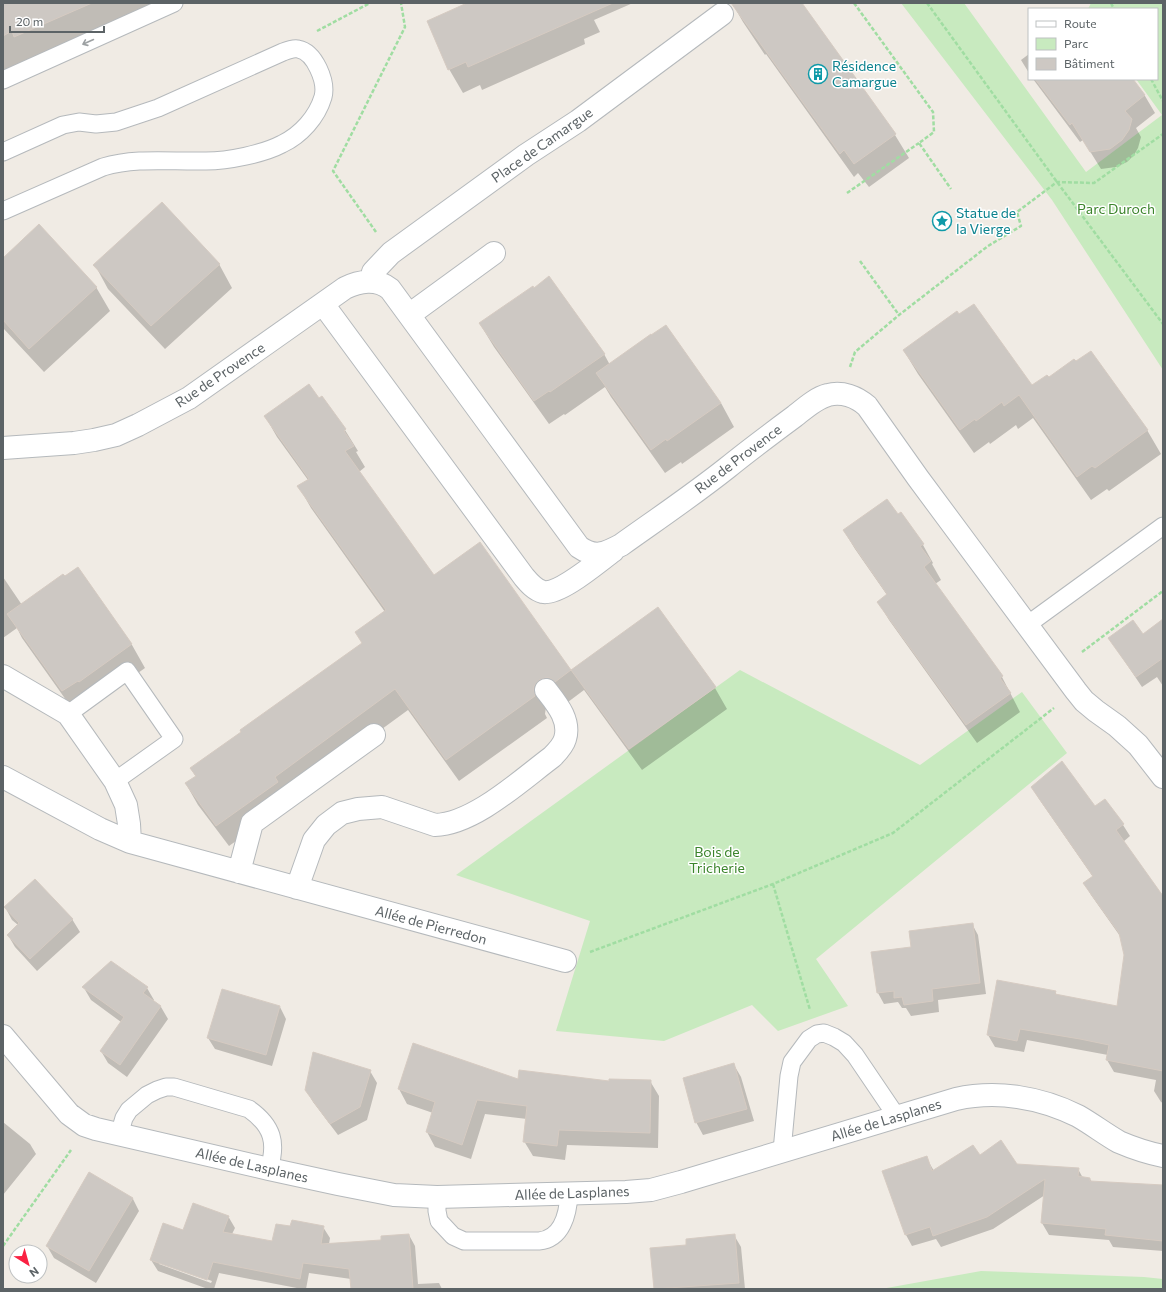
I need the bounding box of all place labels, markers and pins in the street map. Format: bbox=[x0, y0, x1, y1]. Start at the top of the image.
place label: Résidence Camargue bbox=[832, 57, 897, 90]
building icon: Résidence Camargue bbox=[807, 63, 829, 85]
place label: Statue de la Vierge bbox=[956, 204, 1016, 237]
place icon: Statue de la Vierge bbox=[931, 210, 953, 232]

